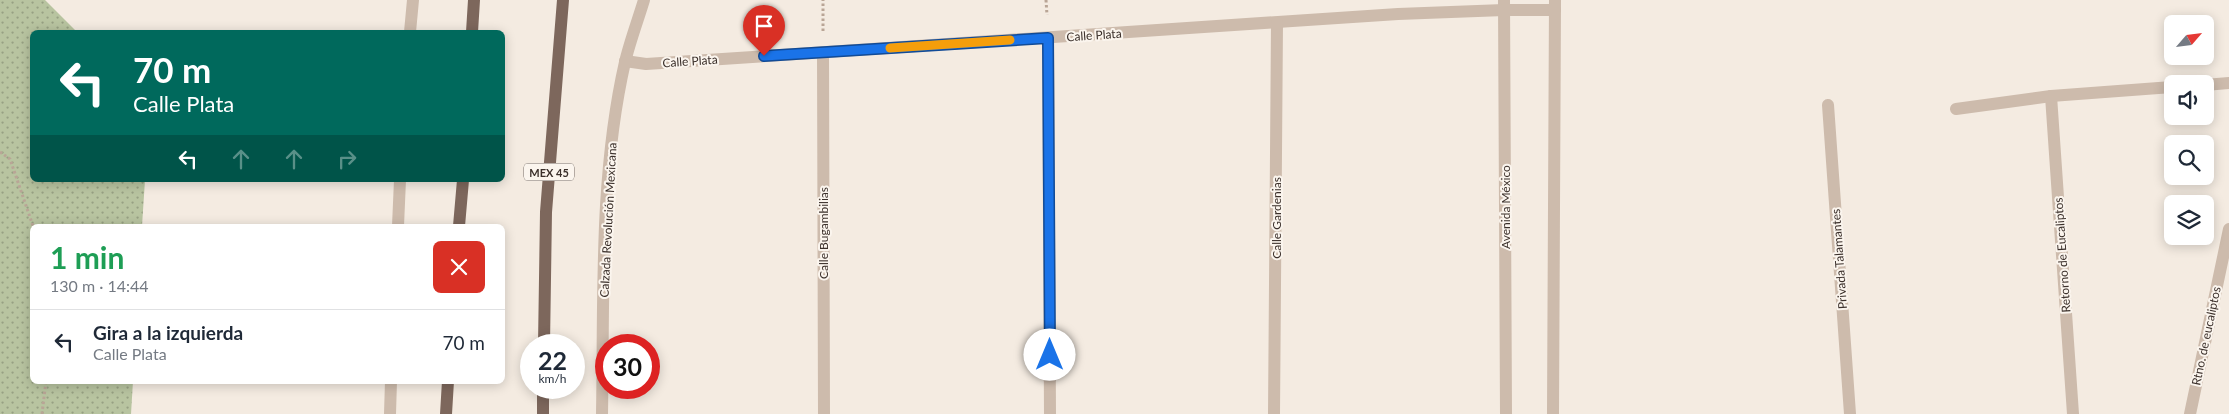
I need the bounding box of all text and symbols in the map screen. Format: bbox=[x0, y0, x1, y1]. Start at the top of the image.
pin bbox=[743, 5, 785, 56]
icon: arrive bbox=[750, 12, 778, 40]
north arrow bbox=[2164, 15, 2214, 65]
map controls bbox=[2164, 15, 2214, 245]
street label: Calle Plata bbox=[1066, 26, 1122, 44]
text: 70 m bbox=[133, 48, 211, 90]
icon: left bbox=[50, 50, 115, 115]
street label: Calle Plata bbox=[662, 52, 718, 70]
button: sound bbox=[2164, 75, 2214, 125]
text: Calle Plata bbox=[133, 90, 234, 117]
button: search bbox=[2164, 135, 2214, 185]
street label: Calzada Revolución Mexicana bbox=[596, 142, 620, 298]
icon: left bbox=[174, 145, 202, 173]
icon: ahead bbox=[227, 145, 255, 173]
icon: ahead bbox=[280, 145, 308, 173]
icon: right bbox=[333, 145, 361, 173]
road number: MEX 45 bbox=[524, 163, 574, 180]
street label: Avenida México bbox=[1498, 165, 1513, 249]
street label: Calle Gardenias bbox=[1269, 177, 1284, 259]
street label: Calle Bugambilias bbox=[816, 187, 831, 279]
button: layers bbox=[2164, 195, 2214, 245]
street label: Retorno de Eucaliptos bbox=[2050, 197, 2074, 313]
street label: Privada Talamantes bbox=[1828, 208, 1850, 310]
text: 1 min bbox=[50, 239, 124, 275]
button: close bbox=[433, 241, 485, 293]
text: 130 m · 14:44 bbox=[50, 276, 149, 295]
street label: Rtno. de eucaliptos bbox=[2188, 285, 2224, 387]
text: Gira a la izquierda bbox=[93, 321, 243, 344]
icon: left bbox=[50, 328, 78, 356]
position arrow bbox=[1023, 328, 1075, 380]
text: 70 m bbox=[442, 331, 485, 354]
speed limit sign: 30 bbox=[595, 334, 660, 399]
text: Calle Plata bbox=[93, 344, 167, 363]
text: 22 bbox=[538, 345, 567, 375]
text: km/h bbox=[538, 371, 567, 386]

